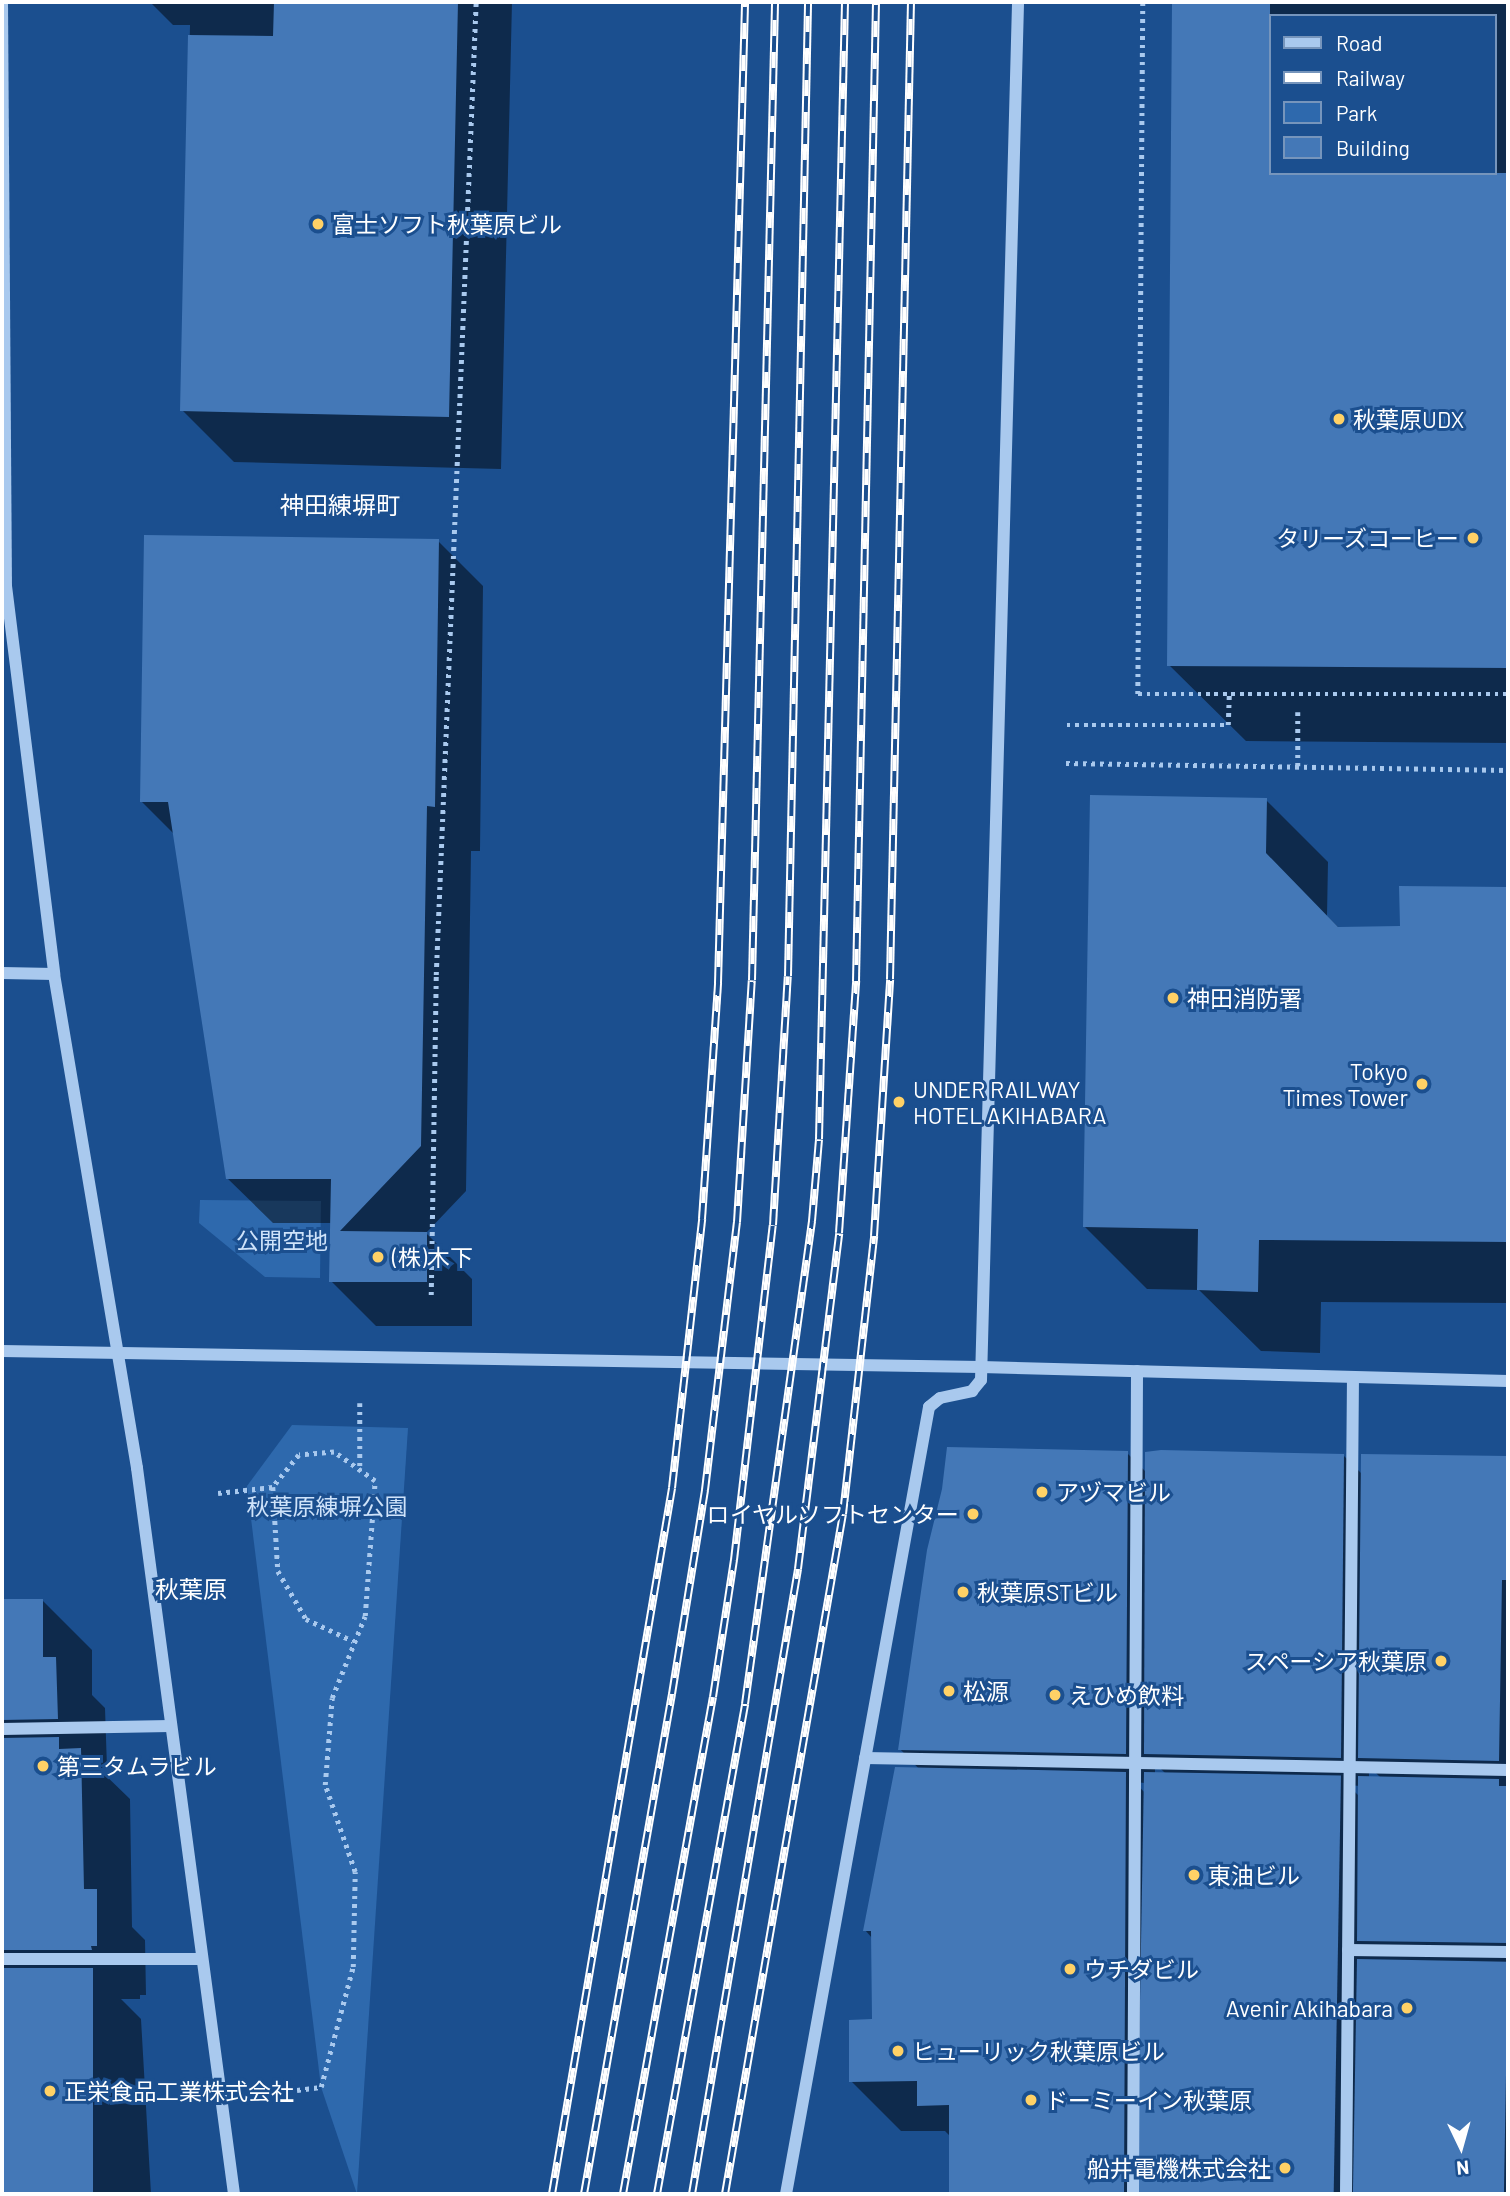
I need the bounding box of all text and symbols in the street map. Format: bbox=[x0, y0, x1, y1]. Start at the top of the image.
legend bbox=[1268, 14, 1496, 175]
text: Road bbox=[1336, 30, 1382, 55]
text: Railway bbox=[1336, 65, 1405, 90]
text: Park bbox=[1336, 100, 1377, 125]
text: Building bbox=[1336, 135, 1410, 160]
place label: 富士ソフト秋葉原ビル bbox=[332, 210, 562, 238]
marker: 富士ソフト秋葉原ビル bbox=[310, 216, 326, 232]
place label: 秋葉原UDX bbox=[1353, 405, 1464, 433]
marker: 秋葉原UDX bbox=[1331, 411, 1347, 427]
district label: 神田練塀町 bbox=[280, 491, 400, 519]
place label: タリーズコーヒー bbox=[1275, 524, 1459, 552]
marker: タリーズコーヒー bbox=[1465, 530, 1481, 546]
place label: 神田消防署 bbox=[1187, 984, 1302, 1012]
marker: 神田消防署 bbox=[1165, 990, 1181, 1006]
place label: Tokyo Times Tower bbox=[1282, 1057, 1408, 1111]
place label: UNDER RAILWAY HOTEL AKIHABARA bbox=[913, 1075, 1107, 1129]
marker: Tokyo Times Tower bbox=[1414, 1076, 1430, 1092]
marker: UNDER RAILWAY HOTEL AKIHABARA bbox=[891, 1094, 907, 1110]
park label: 公開空地 bbox=[236, 1226, 328, 1254]
place label: (株)木下 bbox=[392, 1243, 473, 1271]
marker: (株)木下 bbox=[370, 1249, 386, 1265]
place label: アヅマビル bbox=[1056, 1478, 1171, 1506]
marker: アヅマビル bbox=[1034, 1484, 1050, 1500]
park label: 秋葉原練塀公園 bbox=[247, 1492, 407, 1520]
place label: ロイヤルソフトセンター bbox=[706, 1500, 959, 1528]
marker: ロイヤルソフトセンター bbox=[965, 1506, 981, 1522]
district label: 秋葉原 bbox=[155, 1575, 227, 1603]
place label: 秋葉原STビル bbox=[977, 1578, 1118, 1606]
marker: 秋葉原STビル bbox=[955, 1584, 971, 1600]
place label: スペーシア秋葉原 bbox=[1243, 1647, 1427, 1675]
marker: スペーシア秋葉原 bbox=[1433, 1653, 1449, 1669]
place label: 松源 bbox=[963, 1677, 1009, 1705]
place label: えひめ飲料 bbox=[1069, 1681, 1184, 1709]
marker: 松源 bbox=[941, 1683, 957, 1699]
marker: えひめ飲料 bbox=[1047, 1687, 1063, 1703]
place label: 第三タムラビル bbox=[57, 1752, 218, 1780]
marker: 第三タムラビル bbox=[35, 1758, 51, 1774]
place label: 東油ビル bbox=[1208, 1861, 1300, 1889]
marker: 東油ビル bbox=[1186, 1867, 1202, 1883]
place label: ウチダビル bbox=[1084, 1955, 1199, 1983]
marker: ウチダビル bbox=[1062, 1961, 1078, 1977]
place label: Avenir Akihabara bbox=[1226, 1994, 1393, 2022]
marker: Avenir Akihabara bbox=[1399, 2000, 1415, 2016]
place label: ヒューリック秋葉原ビル bbox=[912, 2037, 1165, 2065]
marker: ヒューリック秋葉原ビル bbox=[890, 2043, 906, 2059]
place label: 正栄食品工業株式会社 bbox=[64, 2077, 294, 2105]
marker: 正栄食品工業株式会社 bbox=[42, 2083, 58, 2099]
place label: ドーミーイン秋葉原 bbox=[1045, 2086, 1252, 2114]
marker: ドーミーイン秋葉原 bbox=[1023, 2092, 1039, 2108]
north arrow bbox=[1426, 2112, 1496, 2182]
place label: 船井電機株式会社 bbox=[1087, 2154, 1271, 2182]
text: N bbox=[1456, 2156, 1470, 2180]
marker: 船井電機株式会社 bbox=[1277, 2160, 1293, 2176]

